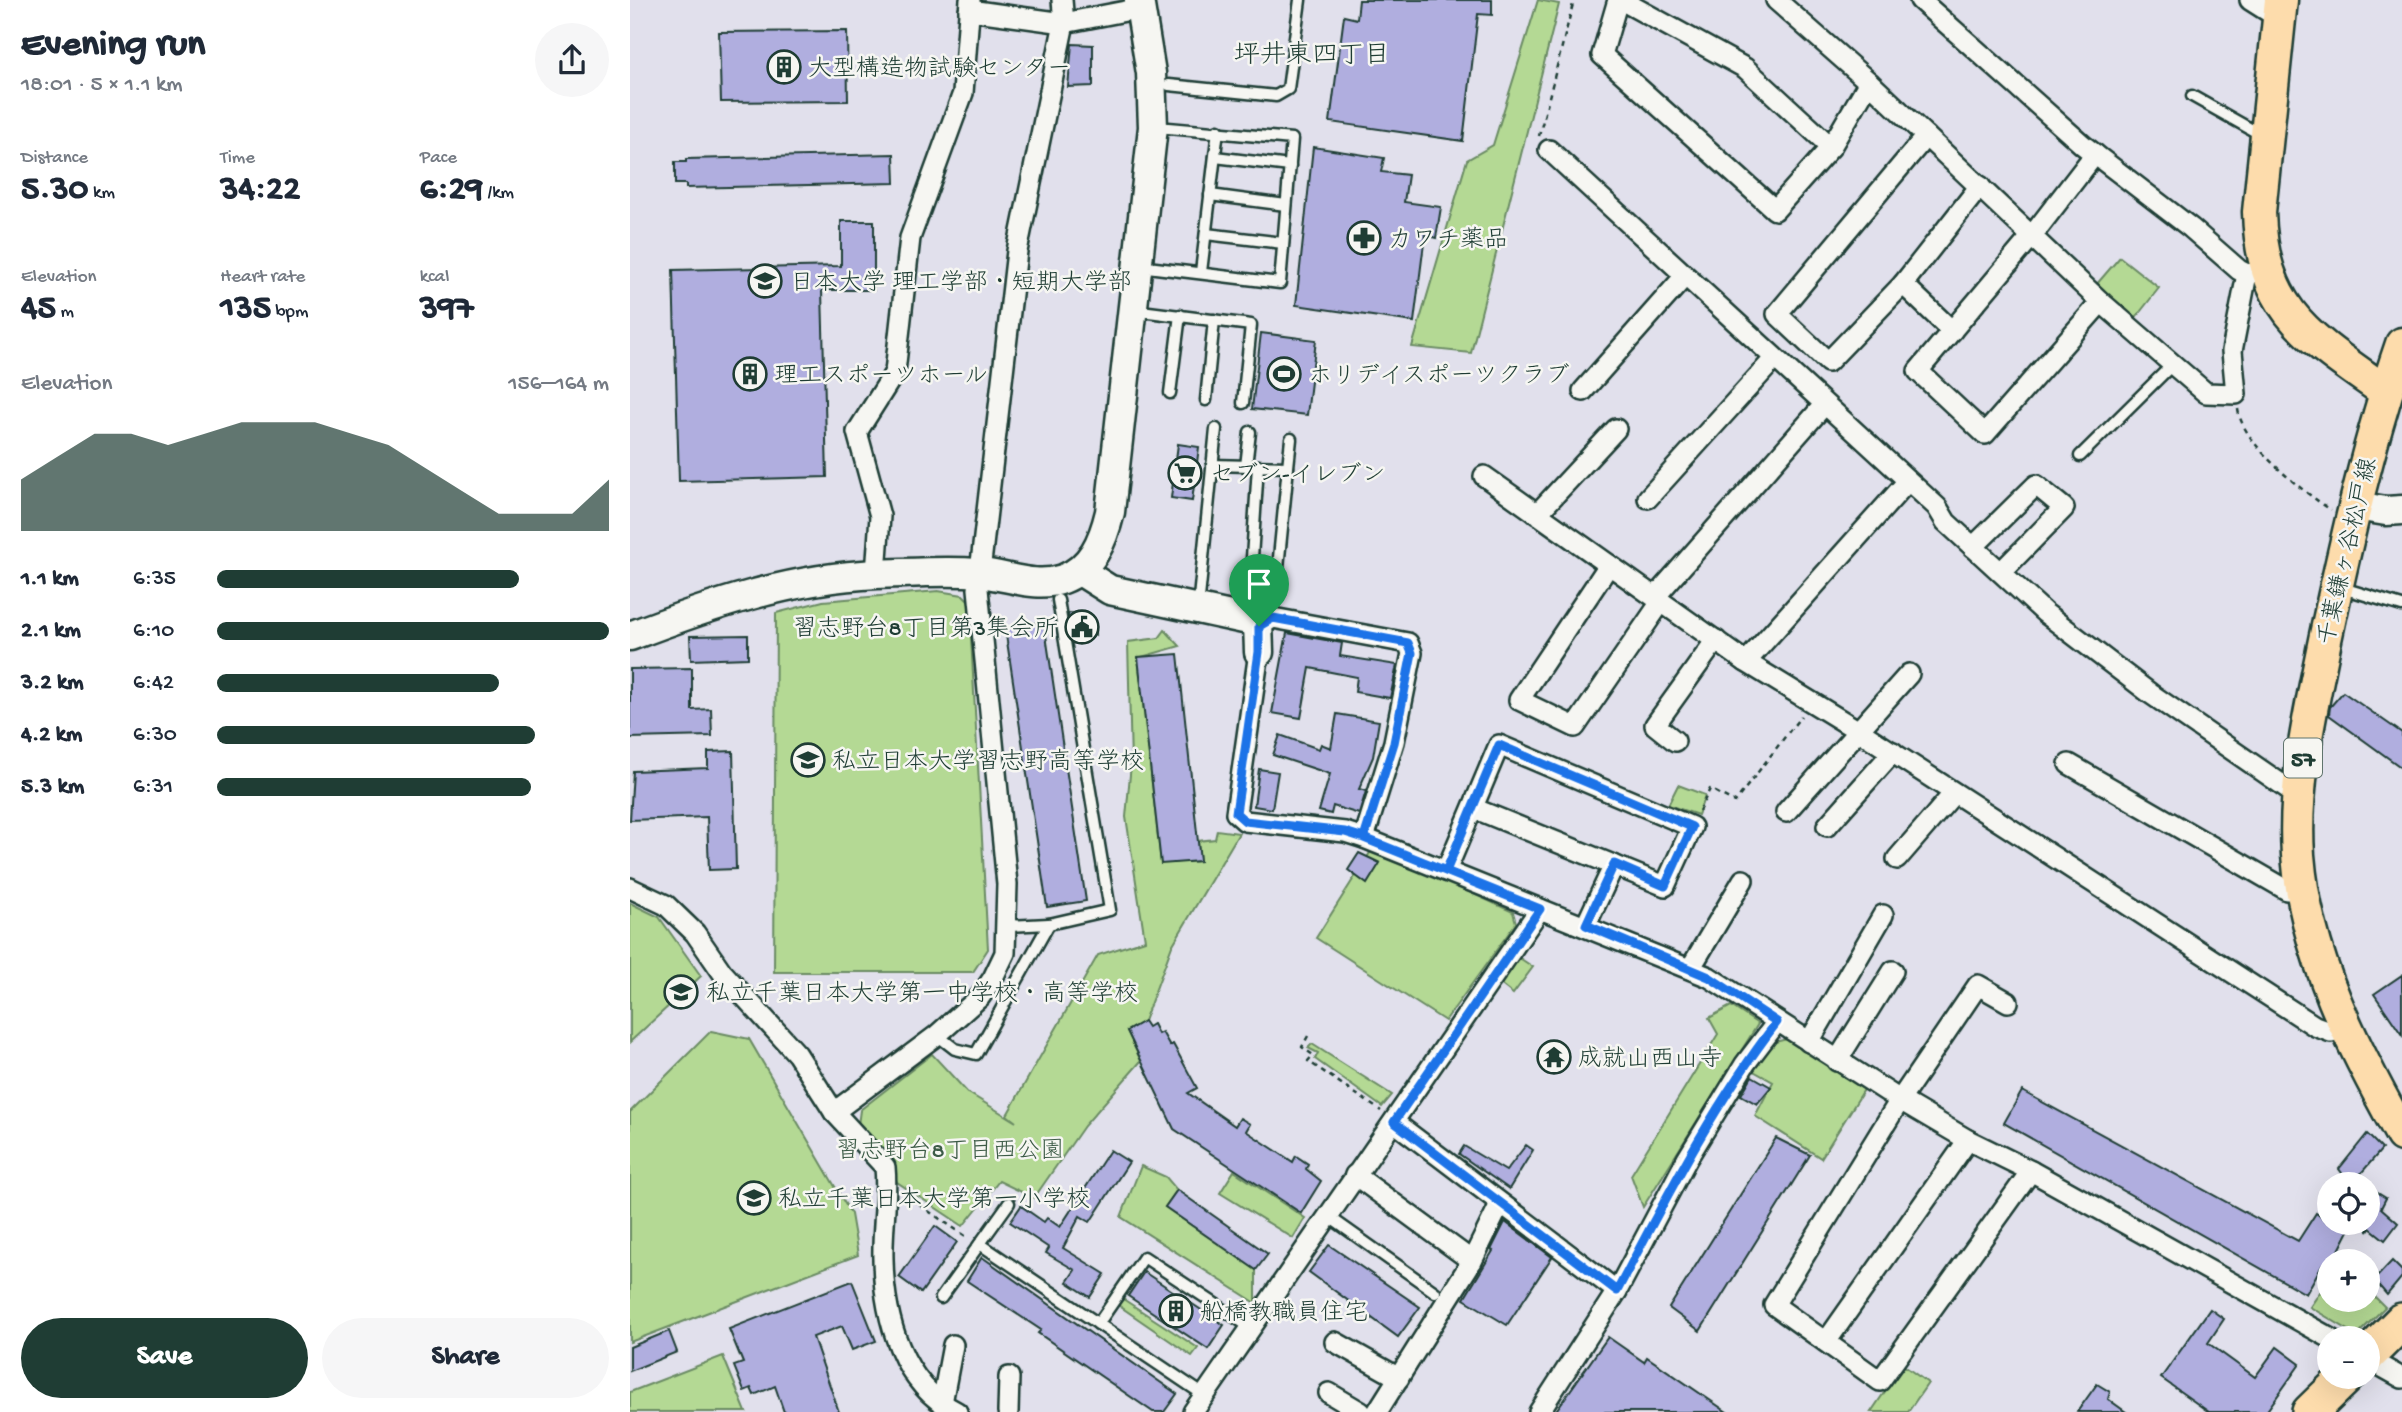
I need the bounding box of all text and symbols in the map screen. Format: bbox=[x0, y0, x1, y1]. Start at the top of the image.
button: share bbox=[535, 23, 609, 97]
text: Evening run bbox=[21, 24, 205, 68]
district label: 坪井東四丁目 bbox=[1234, 40, 1390, 73]
building icon: 大型構造物試験センター bbox=[765, 48, 803, 86]
place label: 大型構造物試験センター bbox=[808, 55, 1071, 85]
text: 18:01 · 5 × 1.1 km bbox=[21, 72, 183, 99]
text: Distance bbox=[21, 147, 88, 170]
text: Time bbox=[220, 147, 255, 170]
text: Pace bbox=[420, 147, 457, 170]
text: 5.30 bbox=[21, 170, 88, 211]
text: 34:22 bbox=[220, 170, 300, 211]
text: 6:29 bbox=[420, 170, 483, 211]
text: km bbox=[88, 182, 115, 205]
text: /km bbox=[483, 182, 514, 205]
pharmacy icon: カワチ薬品 bbox=[1345, 219, 1383, 257]
place label: カワチ薬品 bbox=[1388, 226, 1508, 256]
school or university icon: 日本大学 理工学部・短期大学部 bbox=[746, 262, 784, 300]
text: Elevation bbox=[21, 266, 97, 289]
text: Heart rate bbox=[220, 266, 305, 289]
text: kcal bbox=[420, 266, 449, 289]
place label: 日本大学 理工学部・短期大学部 bbox=[790, 269, 1132, 299]
text: 45 bbox=[21, 289, 56, 330]
text: 135 bbox=[220, 289, 271, 330]
text: 397 bbox=[420, 289, 474, 330]
text: m bbox=[56, 301, 74, 324]
text: bpm bbox=[271, 301, 308, 324]
building icon: 理工スポーツホール bbox=[731, 355, 769, 393]
sports icon: ホリデイスポーツクラブ bbox=[1265, 355, 1303, 393]
place label: 理工スポーツホール bbox=[774, 363, 988, 392]
place label: ホリデイスポーツクラブ bbox=[1308, 363, 1570, 392]
text: Elevation bbox=[21, 371, 112, 398]
text: 156–164 m bbox=[508, 371, 609, 398]
supermarket icon: セブン-イレブン bbox=[1166, 454, 1204, 492]
street label: 千葉鎌ヶ谷松戸線 bbox=[2313, 455, 2385, 649]
place label: セブン-イレブン bbox=[1210, 462, 1386, 491]
pin bbox=[1229, 554, 1289, 626]
icon: arrive bbox=[1240, 565, 1278, 603]
text: 1.1 km bbox=[21, 566, 79, 593]
text: 6:35 bbox=[133, 566, 176, 593]
public building icon: 習志野台8丁目第3集会所 bbox=[1063, 608, 1101, 646]
place label: 習志野台8丁目第3集会所 bbox=[792, 615, 1058, 645]
text: 2.1 km bbox=[21, 618, 81, 645]
text: 6:10 bbox=[133, 618, 174, 645]
text: 3.2 km bbox=[21, 670, 83, 697]
text: 6:42 bbox=[133, 670, 174, 697]
text: 4.2 km bbox=[21, 722, 82, 749]
text: 6:30 bbox=[133, 722, 177, 749]
road number: 57 bbox=[2284, 738, 2322, 778]
school or university icon: 私立日本大学習志野高等学校 bbox=[789, 741, 827, 779]
place label: 私立日本大学習志野高等学校 bbox=[832, 748, 1144, 778]
text: 5.3 km bbox=[21, 774, 84, 801]
text: 6:31 bbox=[133, 774, 173, 801]
school or university icon: 私立千葉日本大学第一中学校・高等学校 bbox=[662, 973, 700, 1011]
place label: 私立千葉日本大学第一中学校・高等学校 bbox=[706, 980, 1138, 1010]
temple icon: 成就山西山寺 bbox=[1535, 1038, 1573, 1076]
place label: 成就山西山寺 bbox=[1578, 1045, 1722, 1075]
park label: 習志野台8丁目西公園 bbox=[835, 1137, 1065, 1167]
map controls bbox=[2317, 1172, 2380, 1389]
button: locate bbox=[2317, 1172, 2380, 1235]
school or university icon: 私立千葉日本大学第一小学校 bbox=[735, 1179, 773, 1217]
place label: 私立千葉日本大学第一小学校 bbox=[778, 1186, 1090, 1216]
button: + bbox=[2317, 1249, 2380, 1312]
building icon: 船橋教職員住宅 bbox=[1157, 1292, 1195, 1330]
place label: 船橋教職員住宅 bbox=[1200, 1299, 1368, 1329]
button: Save bbox=[21, 1318, 308, 1398]
button: Share bbox=[322, 1318, 609, 1398]
button: − bbox=[2317, 1326, 2380, 1389]

